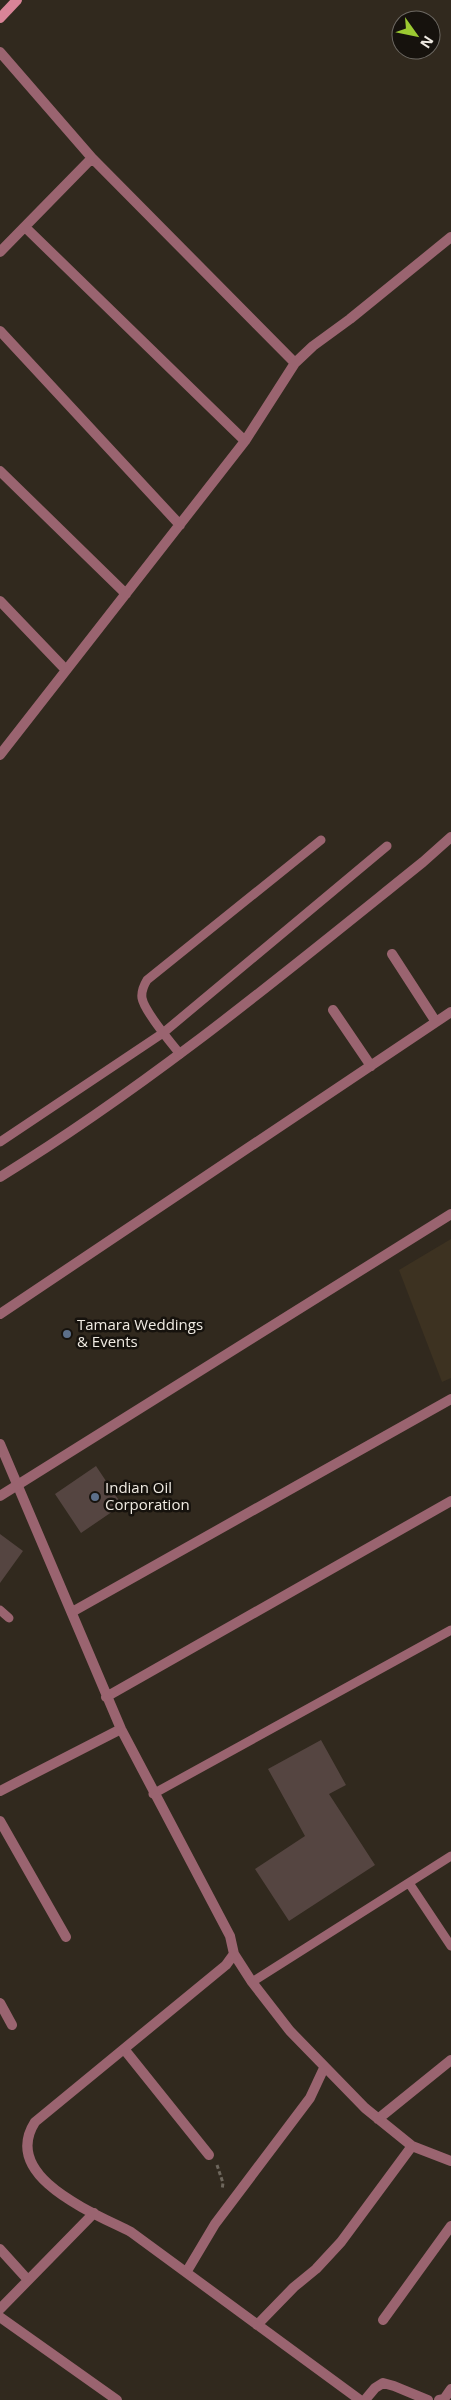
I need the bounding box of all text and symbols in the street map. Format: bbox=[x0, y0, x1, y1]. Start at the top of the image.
north arrow bbox=[391, 10, 441, 60]
text: N bbox=[416, 32, 438, 52]
place label: Tamara Weddings & Events bbox=[77, 1314, 203, 1351]
marker: Tamara Weddings & Events bbox=[61, 1328, 73, 1340]
place label: Indian Oil Corporation bbox=[105, 1477, 190, 1514]
marker: Indian Oil Corporation bbox=[89, 1491, 101, 1503]

